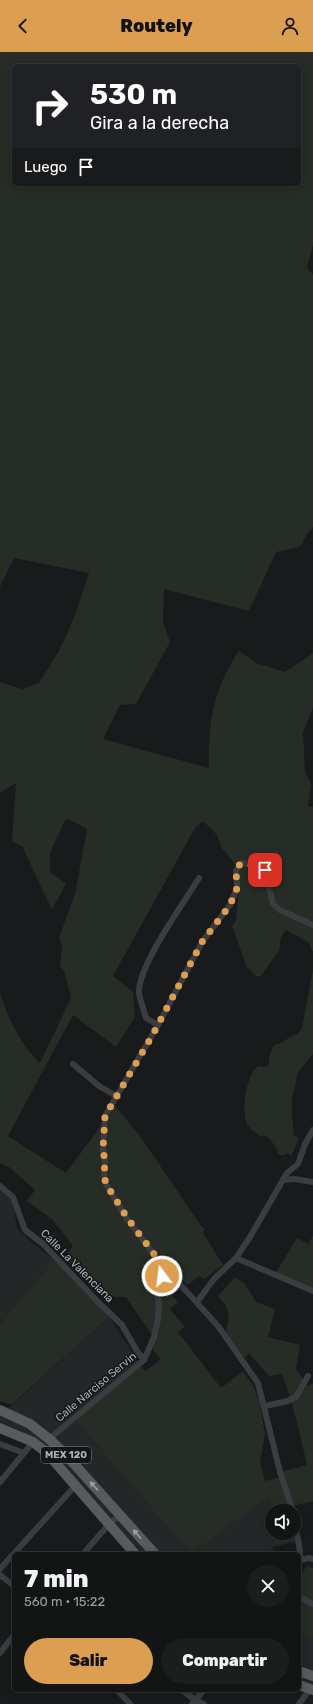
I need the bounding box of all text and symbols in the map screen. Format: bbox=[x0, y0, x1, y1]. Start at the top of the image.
icon: back bbox=[12, 15, 34, 37]
text: Routely bbox=[120, 15, 193, 37]
icon: person bbox=[279, 15, 301, 37]
text: 530 m bbox=[90, 78, 177, 111]
icon: right bbox=[24, 80, 76, 132]
text: Gira a la derecha bbox=[90, 112, 229, 134]
icon: arrive bbox=[75, 156, 97, 178]
text: Luego bbox=[24, 158, 67, 176]
pin bbox=[248, 853, 282, 887]
icon: arrive bbox=[254, 859, 276, 881]
street label: Calle La Valenciana bbox=[38, 1227, 116, 1305]
position arrow bbox=[141, 1255, 183, 1297]
street label: Calle Narciso Servin bbox=[53, 1349, 139, 1425]
road number: MEX 120 bbox=[41, 1447, 91, 1463]
one-way arrow bbox=[89, 1480, 98, 1491]
map controls bbox=[265, 1504, 301, 1540]
button: sound bbox=[265, 1504, 301, 1540]
one-way arrow bbox=[133, 1529, 142, 1539]
text: 7 min bbox=[24, 1565, 89, 1593]
button: close bbox=[247, 1565, 289, 1607]
text: 560 m · 15:22 bbox=[24, 1594, 105, 1609]
button: Salir bbox=[24, 1638, 153, 1684]
button: Compartir bbox=[161, 1638, 289, 1684]

